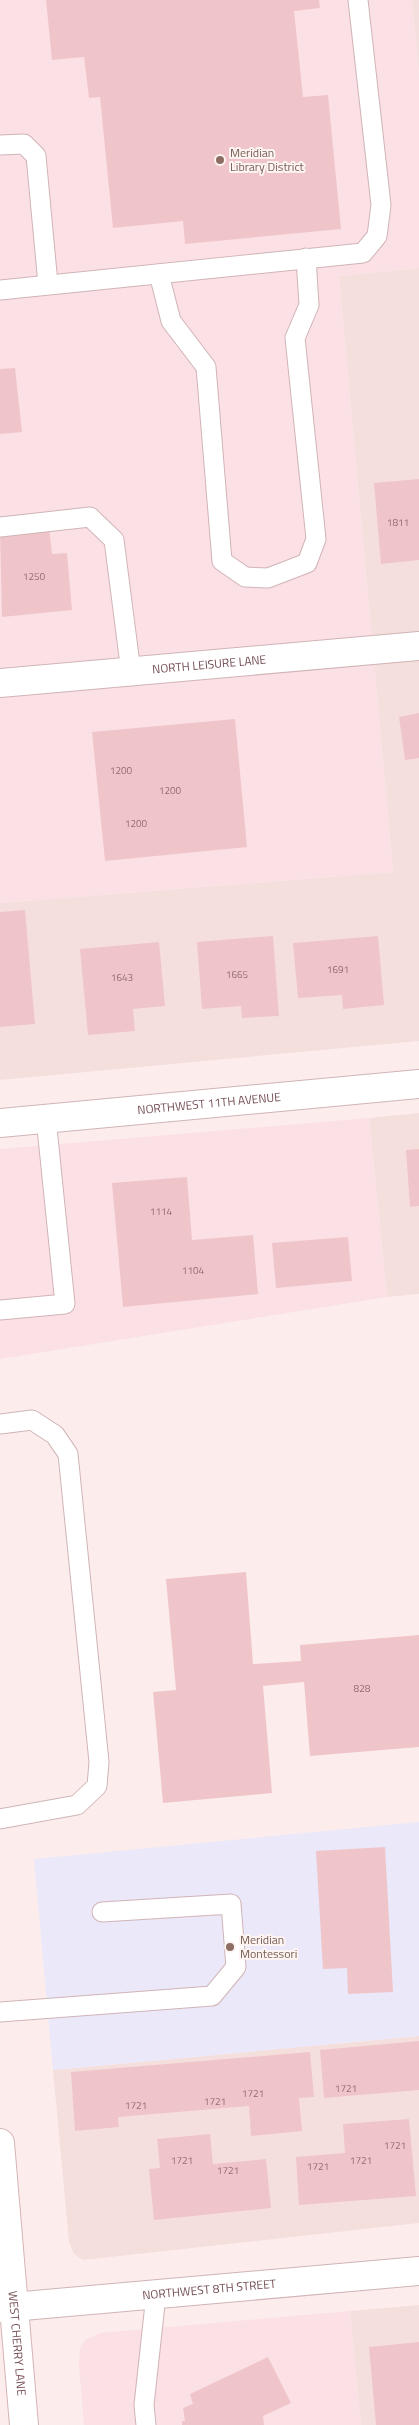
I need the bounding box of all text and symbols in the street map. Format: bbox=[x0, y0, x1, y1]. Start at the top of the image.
place label: Meridian Library District bbox=[230, 143, 305, 176]
marker: Meridian Library District bbox=[214, 154, 226, 166]
house number: 1811 bbox=[387, 515, 409, 530]
house number: 1250 bbox=[23, 569, 46, 584]
street label: NORTH LEISURE LANE bbox=[151, 650, 267, 679]
house number: 1200 bbox=[110, 763, 133, 778]
house number: 1200 bbox=[159, 783, 182, 798]
house number: 1200 bbox=[125, 816, 148, 831]
house number: 1691 bbox=[327, 962, 349, 977]
house number: 1665 bbox=[226, 967, 249, 982]
house number: 1643 bbox=[111, 970, 133, 985]
street label: NORTHWEST 11TH AVENUE bbox=[137, 1087, 282, 1119]
house number: 1114 bbox=[150, 1204, 173, 1219]
house number: 1104 bbox=[182, 1263, 205, 1278]
house number: 828 bbox=[354, 1681, 371, 1696]
place label: Meridian Montessori bbox=[240, 1930, 297, 1963]
marker: Meridian Montessori bbox=[224, 1941, 236, 1953]
house number: 1721 bbox=[335, 2081, 357, 2096]
house number: 1721 bbox=[242, 2086, 264, 2101]
house number: 1721 bbox=[204, 2094, 226, 2109]
house number: 1721 bbox=[125, 2098, 147, 2113]
house number: 1721 bbox=[384, 2138, 406, 2153]
house number: 1721 bbox=[171, 2153, 193, 2168]
house number: 1721 bbox=[350, 2153, 372, 2168]
house number: 1721 bbox=[307, 2159, 329, 2174]
house number: 1721 bbox=[217, 2163, 239, 2178]
street label: NORTHWEST 8TH STREET bbox=[142, 2274, 277, 2304]
street label: WEST CHERRY LANE bbox=[4, 2290, 32, 2397]

